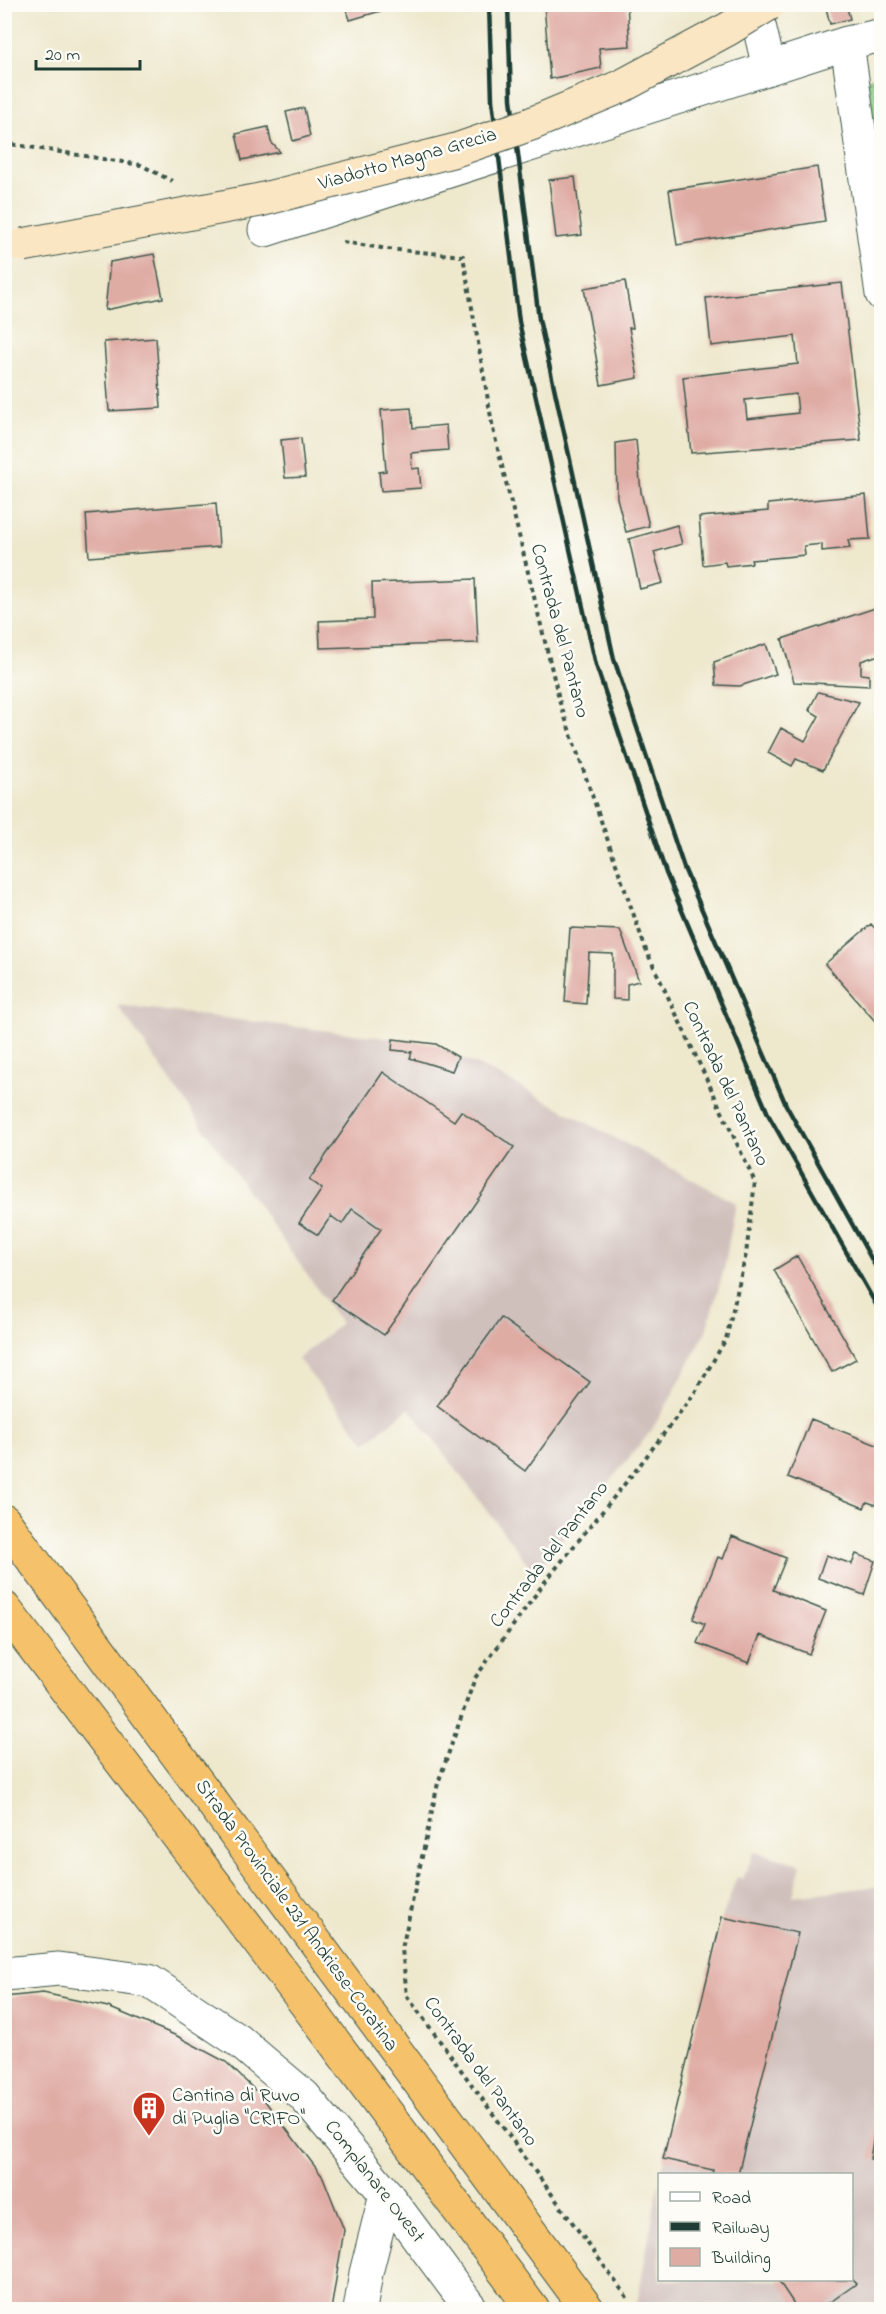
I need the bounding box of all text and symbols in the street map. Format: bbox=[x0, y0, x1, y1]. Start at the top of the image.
scale bar bbox=[36, 33, 140, 71]
text: 20 m bbox=[45, 43, 80, 69]
street label: Viadotto Magna Grecia bbox=[315, 121, 501, 201]
street label: Contrada del Pantano bbox=[522, 541, 596, 721]
street label: Contrada del Pantano bbox=[674, 997, 776, 1171]
street label: Contrada del Pantano bbox=[483, 1475, 617, 1635]
street label: Strada Provinciale 231 Andriese-Coratina bbox=[187, 1774, 405, 2058]
street label: Contrada del Pantano bbox=[416, 1991, 544, 2153]
place label: Cantina di Ruvo di Puglia "CRIFO" bbox=[172, 2082, 305, 2135]
building icon: Cantina di Ruvo di Puglia "CRIFO" bbox=[131, 2090, 167, 2137]
street label: Complanare Ovest bbox=[317, 2114, 432, 2250]
legend bbox=[658, 2173, 853, 2281]
text: Road bbox=[712, 2186, 751, 2212]
text: Railway bbox=[712, 2216, 769, 2242]
text: Building bbox=[711, 2246, 771, 2273]

